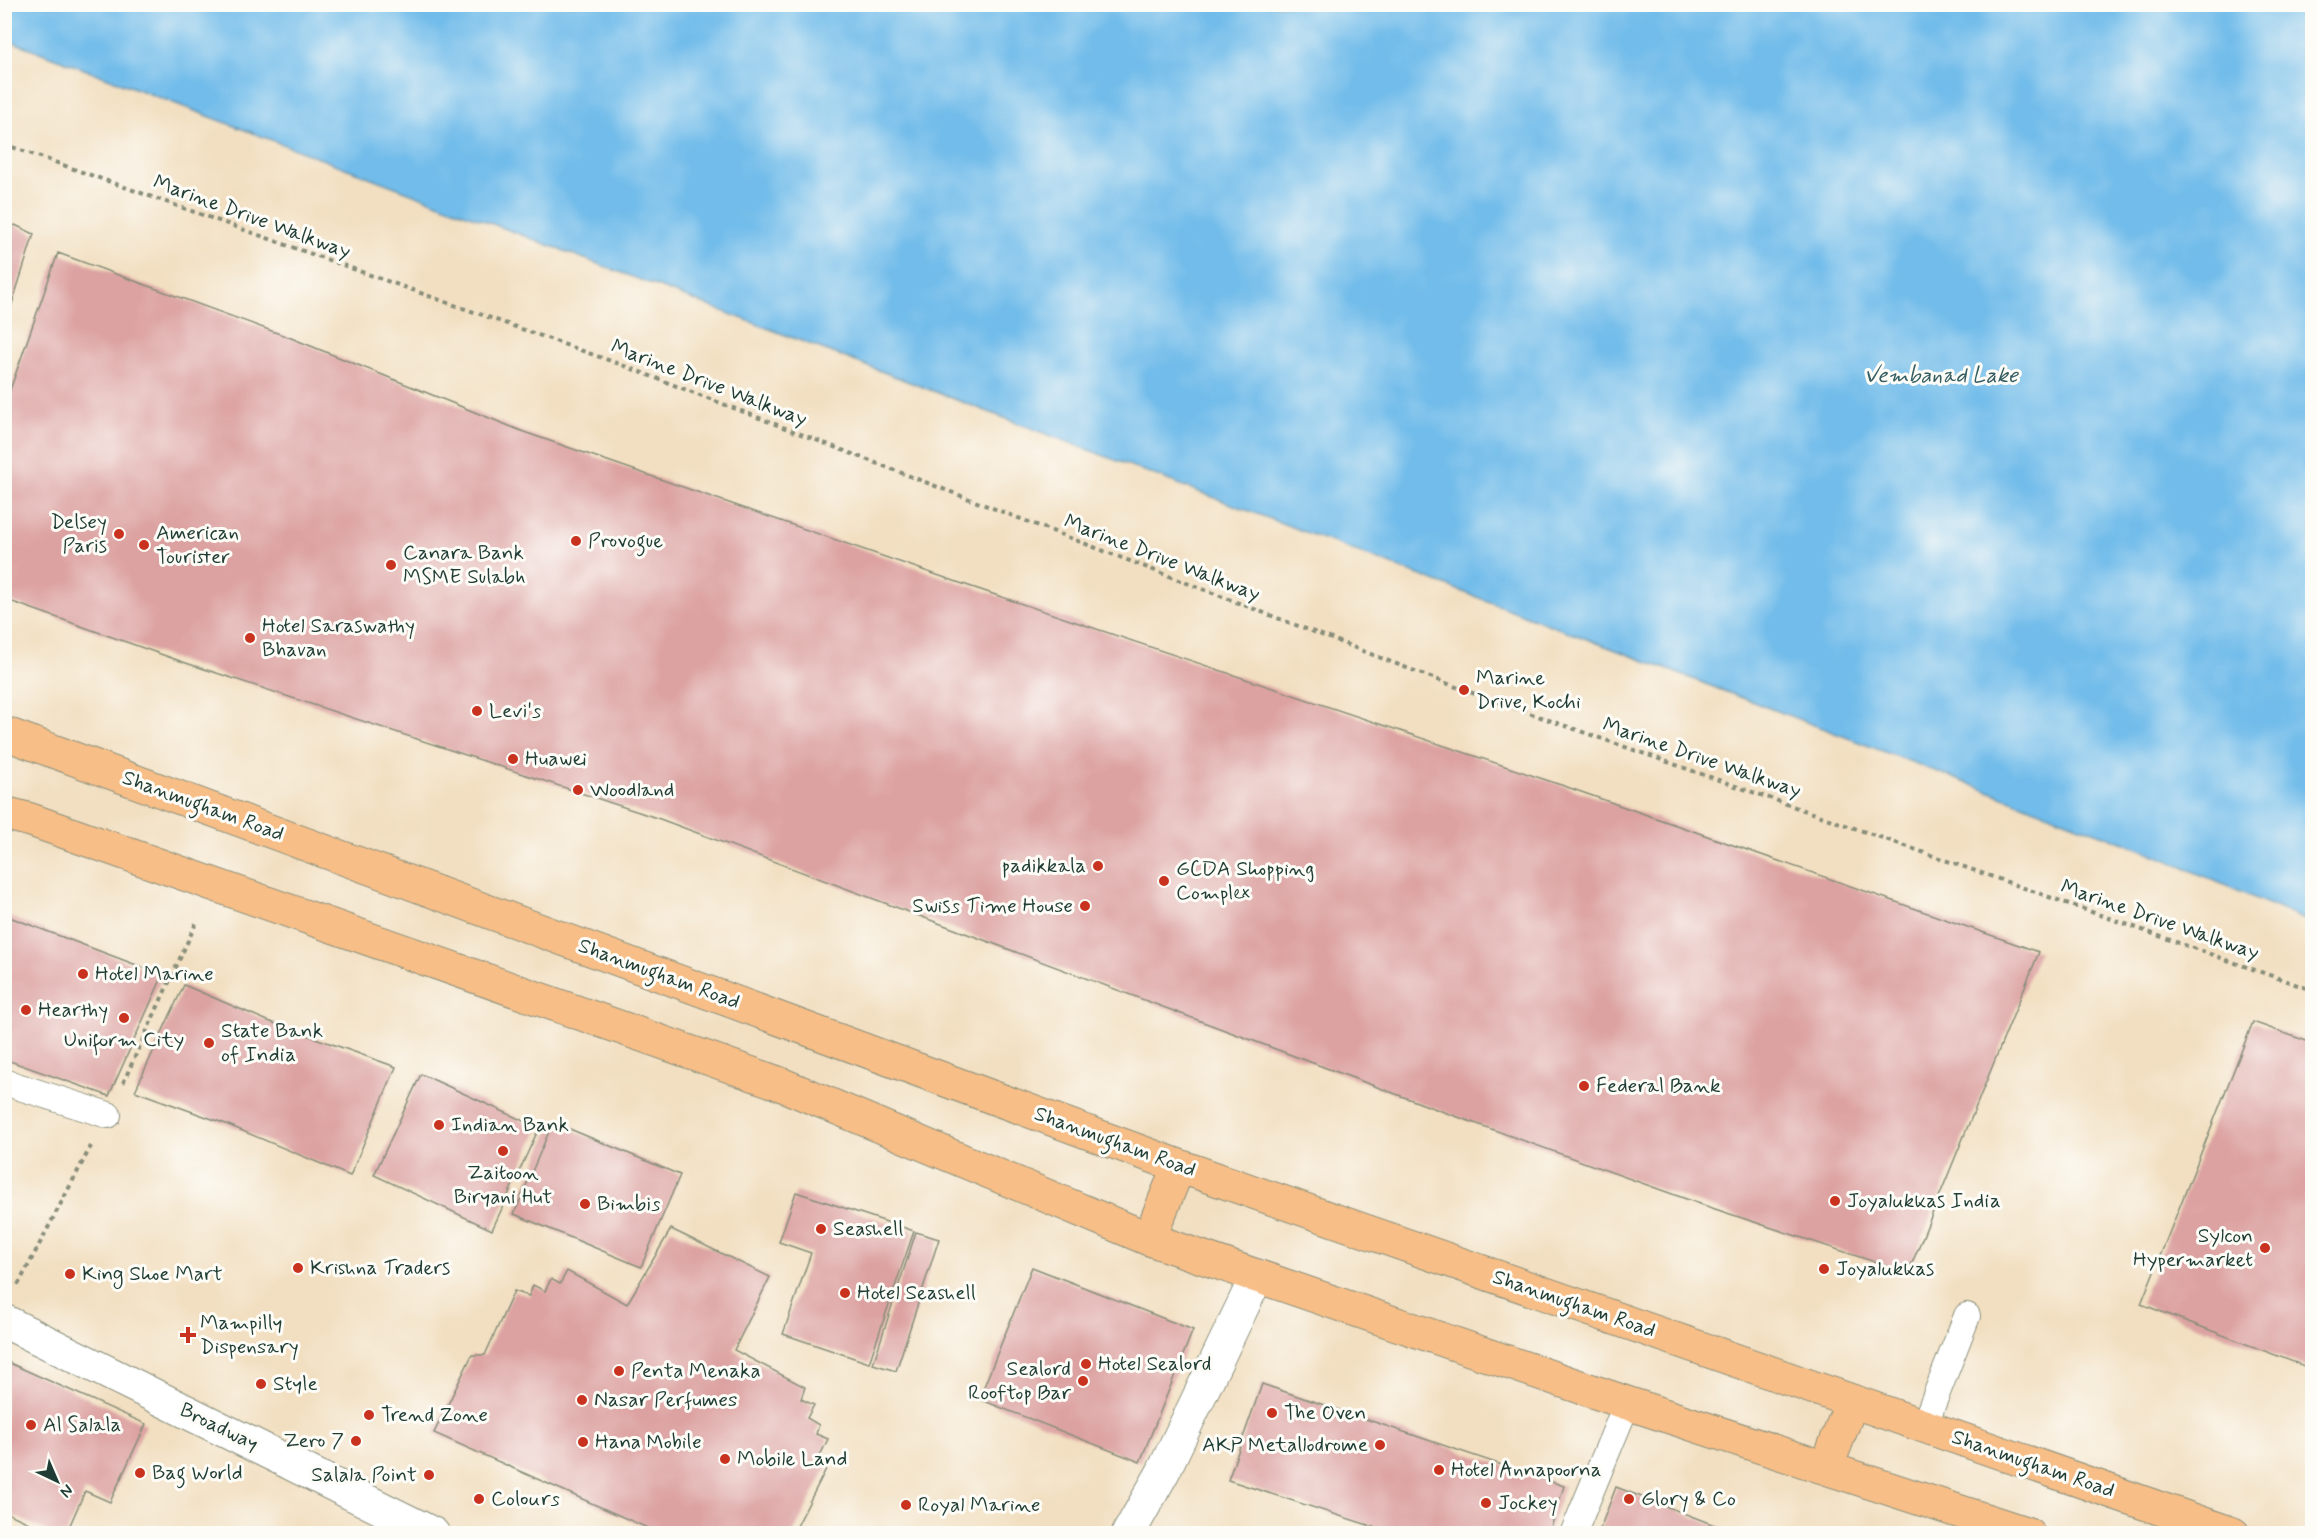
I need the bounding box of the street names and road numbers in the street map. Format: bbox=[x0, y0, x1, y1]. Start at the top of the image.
street label: Marine Drive Walkway bbox=[149, 168, 355, 266]
street label: Marine Drive Walkway bbox=[607, 333, 811, 433]
street label: Marine Drive Walkway bbox=[1060, 508, 1264, 608]
street label: Marine Drive Walkway bbox=[1599, 711, 1805, 805]
street label: Shanmugham Road bbox=[118, 764, 288, 850]
street label: Marine Drive Walkway bbox=[2057, 873, 2263, 967]
street label: Shanmugham Road bbox=[574, 932, 744, 1018]
street label: Shanmugham Road bbox=[1030, 1100, 1200, 1186]
street label: Shanmugham Road bbox=[1488, 1263, 1659, 1347]
street label: Broadway bbox=[175, 1396, 263, 1458]
street label: Shanmugham Road bbox=[1947, 1423, 2118, 1507]

